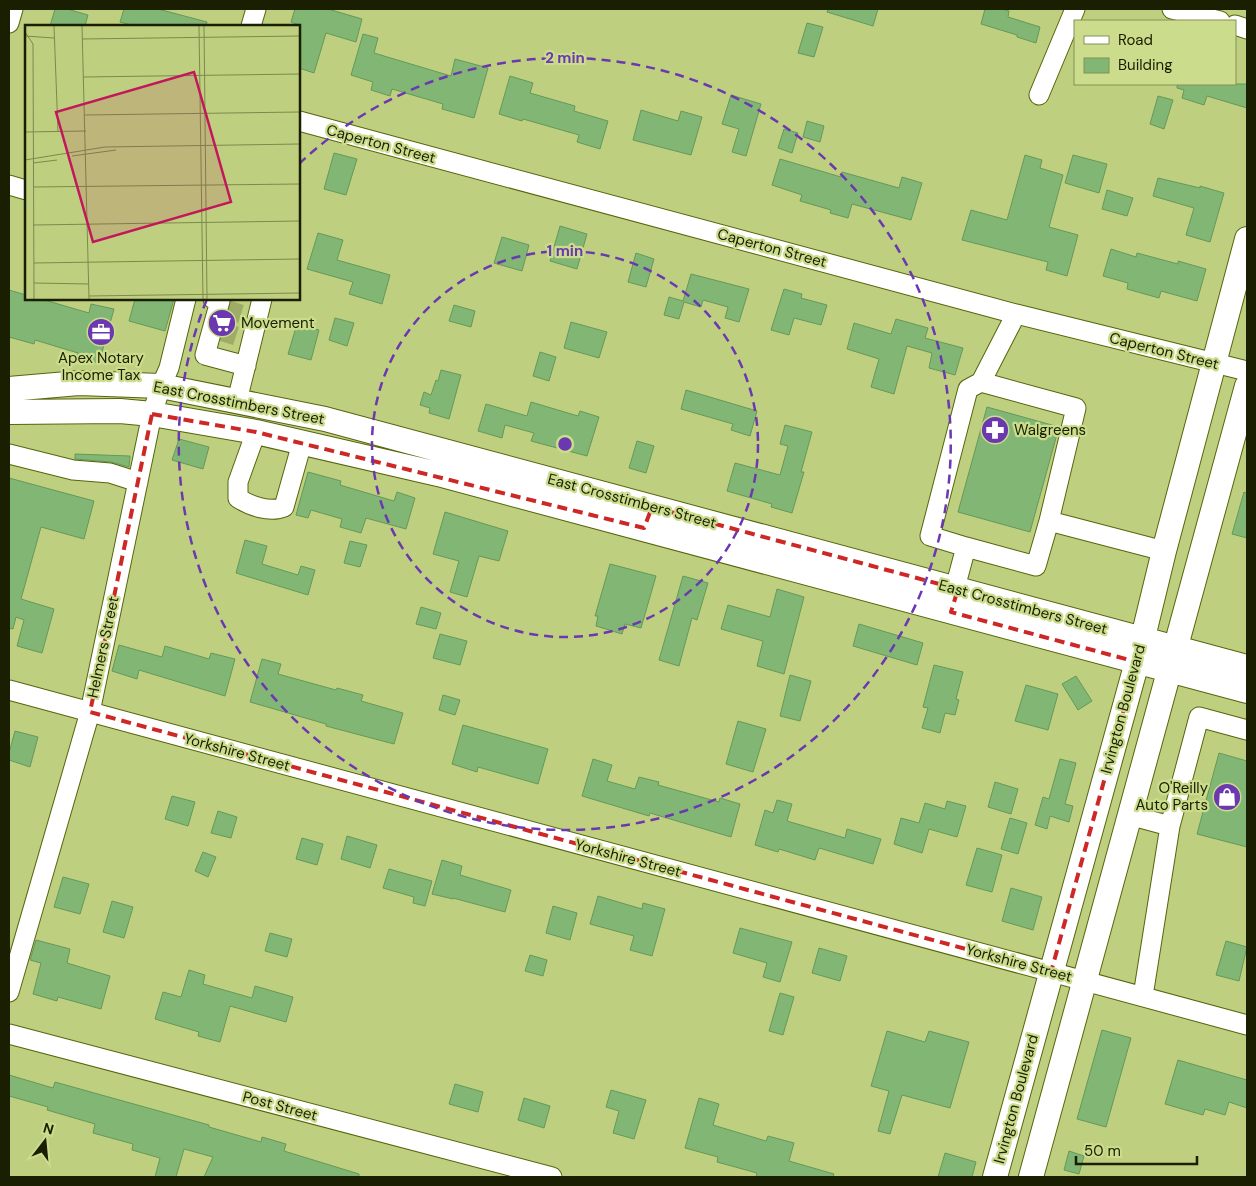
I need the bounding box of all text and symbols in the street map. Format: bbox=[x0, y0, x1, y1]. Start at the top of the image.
legend bbox=[1074, 20, 1236, 85]
inset map bbox=[25, 25, 300, 300]
text: Road bbox=[1118, 30, 1153, 50]
text: 2 min bbox=[545, 48, 585, 68]
text: Building bbox=[1118, 55, 1173, 75]
street label: Caperton Street bbox=[324, 120, 438, 168]
street label: Caperton Street bbox=[715, 224, 829, 272]
text: 1 min bbox=[547, 241, 583, 261]
supermarket icon: Movement bbox=[207, 308, 237, 338]
place label: Movement bbox=[241, 313, 315, 333]
office icon: Apex Notary Income Tax bbox=[86, 317, 116, 347]
street label: Caperton Street bbox=[1107, 328, 1221, 374]
place label: Apex Notary Income Tax bbox=[58, 348, 145, 385]
street label: East Crosstimbers Street bbox=[152, 377, 326, 429]
pharmacy icon: Walgreens bbox=[980, 415, 1010, 445]
place label: Walgreens bbox=[1014, 420, 1086, 440]
centre of rings bbox=[556, 435, 574, 453]
street label: East Crosstimbers Street bbox=[546, 469, 719, 533]
street label: East Crosstimbers Street bbox=[937, 575, 1110, 639]
street label: Helmers Street bbox=[82, 594, 124, 700]
street label: Irvington Boulevard bbox=[1096, 642, 1150, 776]
street label: Yorkshire Street bbox=[182, 728, 292, 776]
place label: O'Reilly Auto Parts bbox=[1136, 778, 1209, 815]
shop icon: O'Reilly Auto Parts bbox=[1212, 782, 1242, 812]
street label: Yorkshire Street bbox=[573, 834, 683, 882]
street label: Yorkshire Street bbox=[964, 939, 1074, 987]
street label: Irvington Boulevard bbox=[989, 1032, 1043, 1166]
street label: Post Street bbox=[240, 1086, 320, 1126]
north arrow bbox=[20, 1116, 70, 1166]
text: N bbox=[41, 1118, 56, 1139]
scale bar bbox=[1076, 1134, 1197, 1166]
text: 50 m bbox=[1084, 1141, 1121, 1161]

